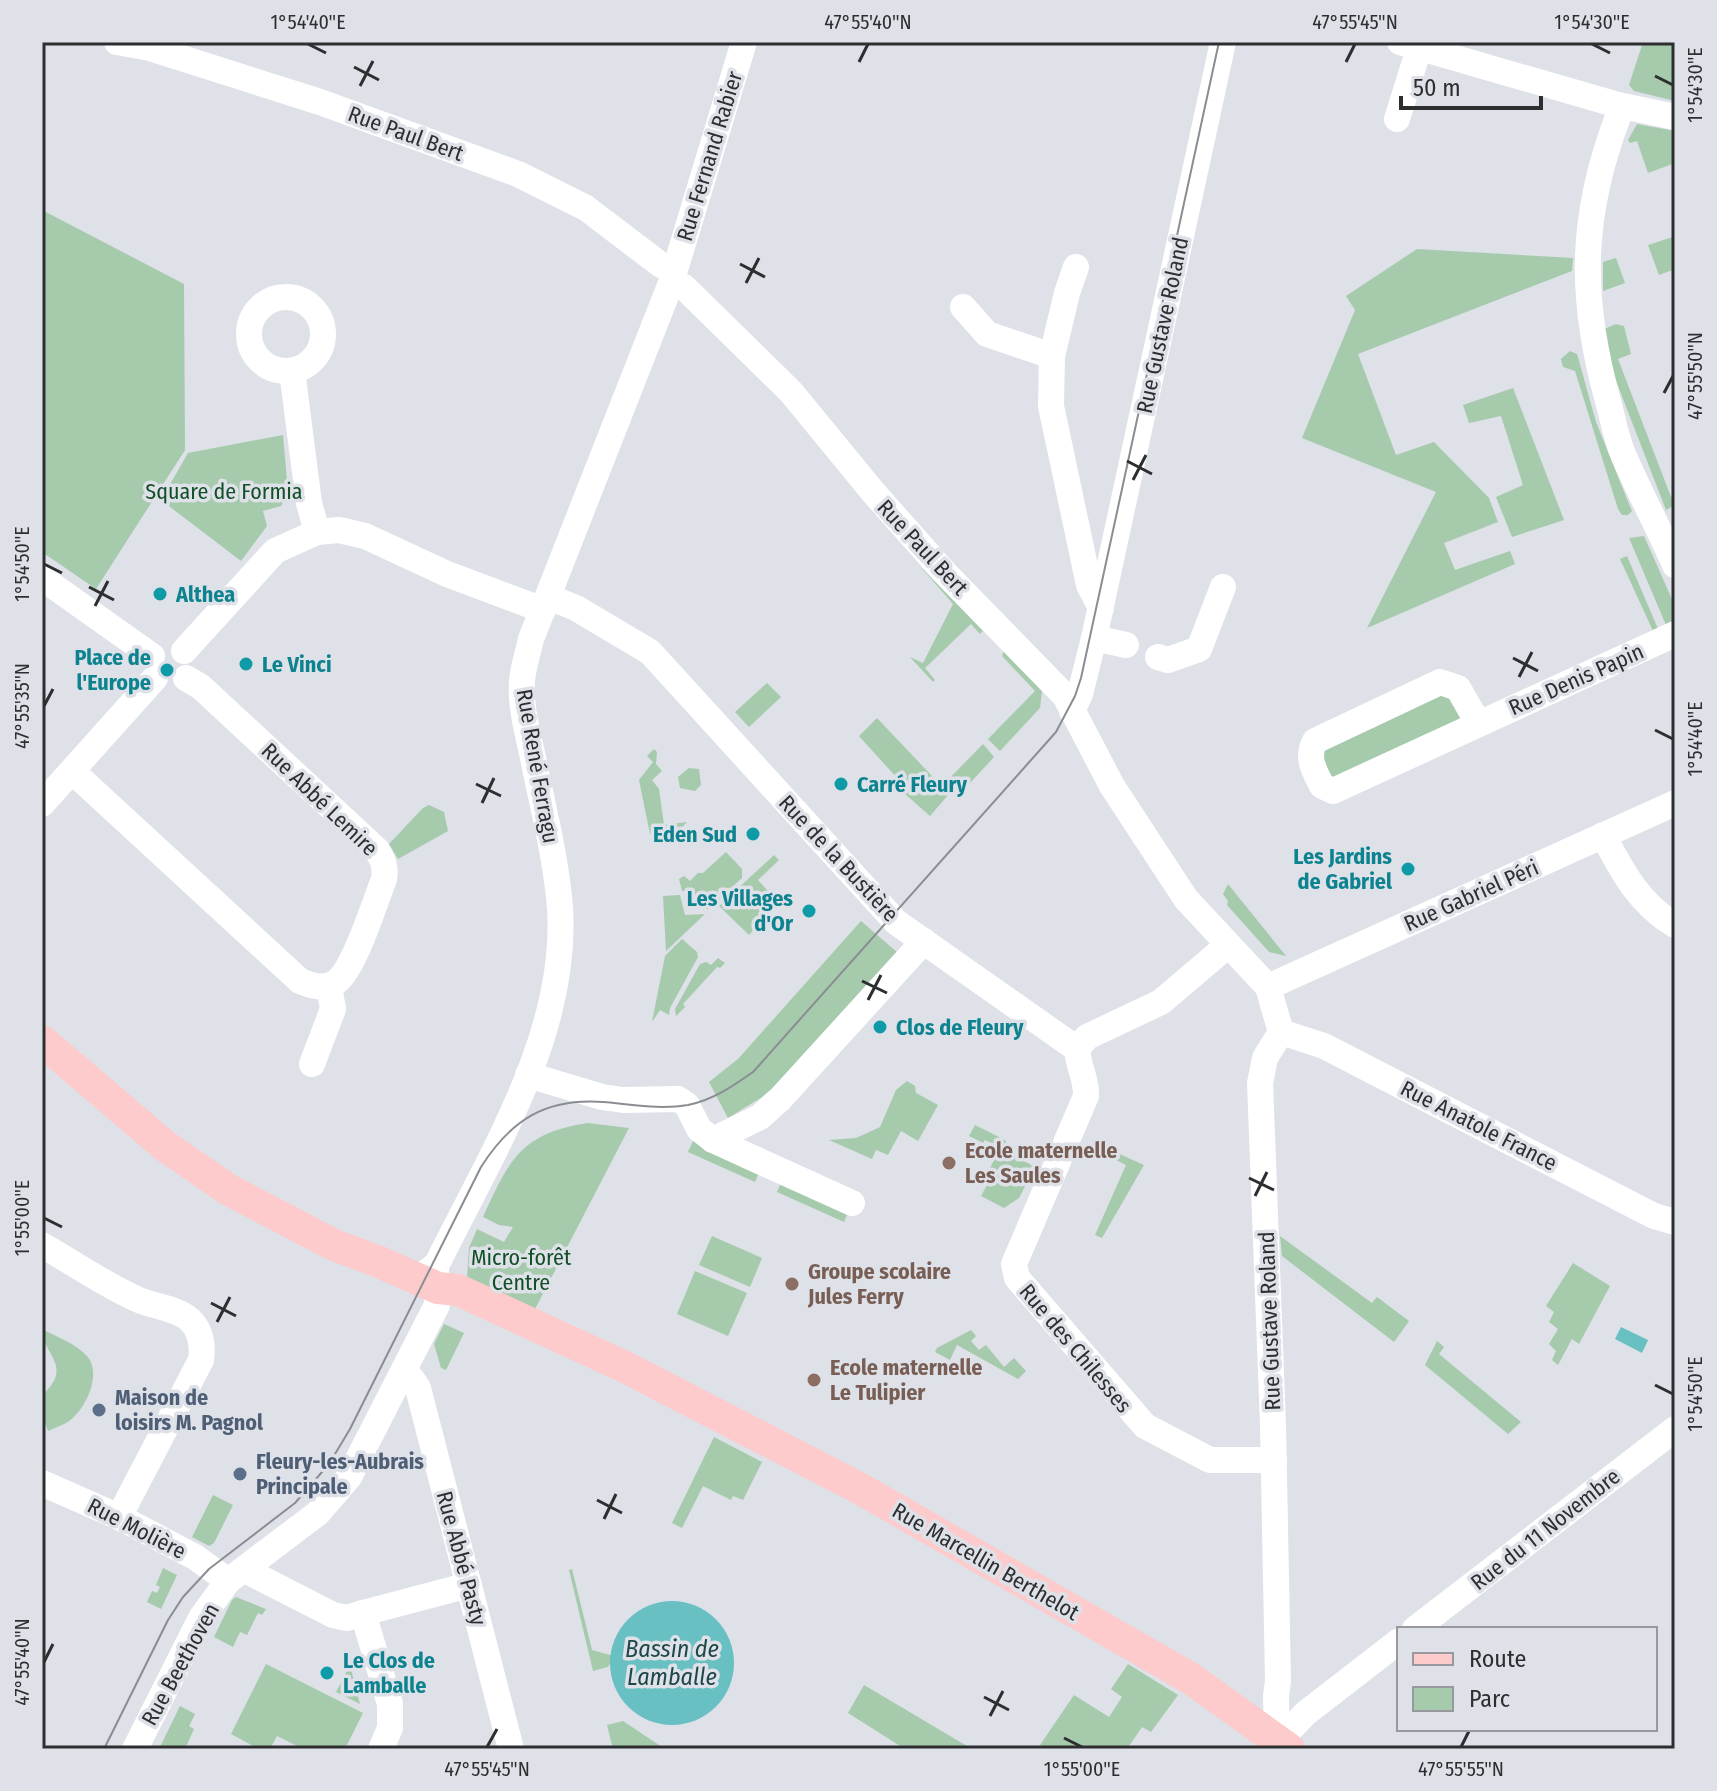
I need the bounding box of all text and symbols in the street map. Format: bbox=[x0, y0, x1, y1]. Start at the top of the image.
text: 1°54'40"E bbox=[270, 10, 346, 34]
text: 47°55'40"N bbox=[824, 10, 912, 34]
text: 47°55'45"N bbox=[1312, 10, 1398, 34]
text: 1°54'30"E bbox=[1554, 10, 1630, 34]
text: 1°54'30"E bbox=[1683, 47, 1707, 123]
scale bar bbox=[1401, 60, 1541, 110]
street label: Rue Fernand Rabier bbox=[671, 68, 748, 244]
text: 50 m bbox=[1413, 74, 1461, 102]
street label: Rue Paul Bert bbox=[344, 100, 468, 167]
street label: Rue Gustave Roland bbox=[1131, 235, 1194, 416]
text: 47°55'50"N bbox=[1683, 332, 1707, 420]
park label: Square de Formia bbox=[145, 478, 303, 505]
street label: Rue Paul Bert bbox=[872, 494, 974, 601]
text: 1°54'50"E bbox=[10, 526, 34, 602]
place label: Althea bbox=[175, 581, 235, 608]
marker: Althea bbox=[151, 585, 169, 603]
street label: Rue Denis Papin bbox=[1505, 638, 1648, 721]
place label: Place de l'Europe bbox=[74, 644, 151, 696]
place label: Le Vinci bbox=[262, 651, 332, 678]
marker: Le Vinci bbox=[237, 655, 255, 673]
marker: Place de l'Europe bbox=[158, 661, 176, 679]
text: 47°55'35"N bbox=[10, 663, 34, 749]
street label: Rue René Ferragu bbox=[511, 687, 564, 845]
text: 1°54'40"E bbox=[1683, 701, 1707, 777]
street label: Rue Abbé Lemire bbox=[256, 737, 383, 862]
place label: Carré Fleury bbox=[857, 771, 967, 798]
marker: Carré Fleury bbox=[832, 775, 850, 793]
street label: Rue de la Bustière bbox=[773, 789, 904, 927]
place label: Eden Sud bbox=[653, 821, 737, 848]
marker: Eden Sud bbox=[744, 825, 762, 843]
place label: Les Jardins de Gabriel bbox=[1293, 843, 1393, 895]
street label: Rue Gabriel Péri bbox=[1400, 854, 1543, 937]
marker: Les Jardins de Gabriel bbox=[1399, 860, 1417, 878]
place label: Les Villages d'Or bbox=[687, 885, 794, 937]
marker: Les Villages d'Or bbox=[800, 902, 818, 920]
place label: Clos de Fleury bbox=[896, 1014, 1024, 1041]
marker: Clos de Fleury bbox=[871, 1018, 889, 1036]
street label: Rue Anatole France bbox=[1396, 1074, 1561, 1176]
place label: Ecole maternelle Les Saules bbox=[965, 1137, 1118, 1189]
marker: Ecole maternelle Les Saules bbox=[940, 1154, 958, 1172]
text: 1°55'00"E bbox=[10, 1180, 34, 1256]
street label: Rue Gustave Roland bbox=[1253, 1231, 1286, 1411]
park label: Micro-forêt Centre bbox=[471, 1244, 572, 1296]
place label: Groupe scolaire Jules Ferry bbox=[807, 1258, 951, 1310]
marker: Groupe scolaire Jules Ferry bbox=[783, 1275, 801, 1293]
street label: Rue des Chilesses bbox=[1014, 1278, 1137, 1418]
place label: Ecole maternelle Le Tulipier bbox=[830, 1354, 983, 1406]
text: 1°54'50"E bbox=[1683, 1356, 1707, 1432]
marker: Ecole maternelle Le Tulipier bbox=[805, 1371, 823, 1389]
place label: Maison de loisirs M. Pagnol bbox=[115, 1384, 264, 1436]
marker: Maison de loisirs M. Pagnol bbox=[90, 1401, 108, 1419]
place label: Fleury-les-Aubrais Principale bbox=[256, 1448, 424, 1500]
street label: Rue du 11 Novembre bbox=[1465, 1463, 1625, 1596]
marker: Fleury-les-Aubrais Principale bbox=[231, 1465, 249, 1483]
street label: Rue Abbé Pasty bbox=[431, 1488, 492, 1628]
street label: Rue Molière bbox=[83, 1492, 191, 1565]
street label: Rue Marcellin Berthelot bbox=[887, 1497, 1085, 1626]
street label: Rue Beethoven bbox=[136, 1598, 225, 1730]
text: 47°55'40"N bbox=[10, 1618, 34, 1706]
legend bbox=[1397, 1627, 1657, 1731]
water label: Bassin de Lamballe bbox=[625, 1635, 719, 1691]
text: Route bbox=[1469, 1645, 1526, 1673]
place label: Le Clos de Lamballe bbox=[343, 1647, 435, 1699]
marker: Le Clos de Lamballe bbox=[318, 1664, 336, 1682]
text: Parc bbox=[1469, 1685, 1510, 1713]
text: 47°55'45"N bbox=[444, 1757, 530, 1781]
text: 1°55'00"E bbox=[1044, 1757, 1120, 1781]
text: 47°55'55"N bbox=[1418, 1757, 1504, 1781]

